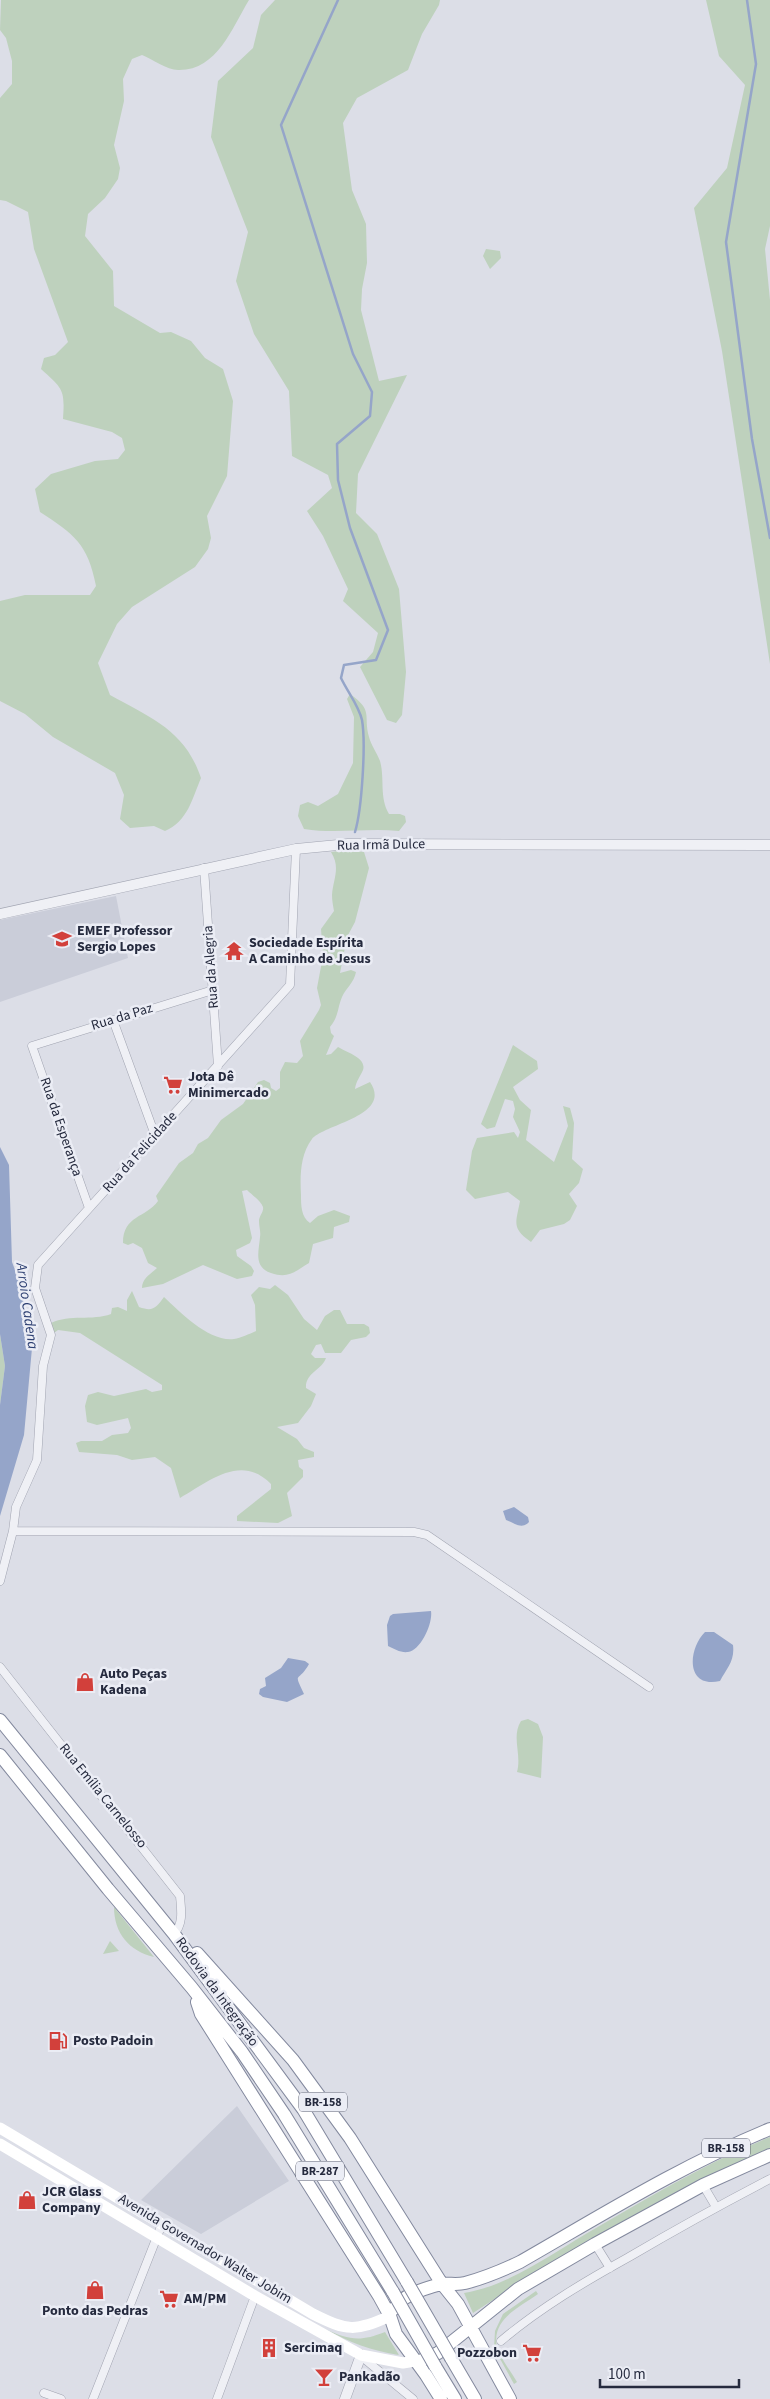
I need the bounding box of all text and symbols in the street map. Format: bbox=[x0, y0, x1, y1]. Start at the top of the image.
street label: Rua Irmã Dulce bbox=[337, 834, 425, 856]
place label: EMEF Professor Sergio Lopes bbox=[77, 921, 173, 957]
street label: Rua da Alegria bbox=[198, 925, 224, 1009]
school or university icon: EMEF Professor Sergio Lopes bbox=[51, 928, 73, 950]
place label: Sociedade Espírita A Caminho de Jesus bbox=[248, 933, 371, 969]
temple icon: Sociedade Espírita A Caminho de Jesus bbox=[223, 940, 245, 962]
street label: Rua da Paz bbox=[89, 998, 155, 1036]
place label: Jota Dê Minimercado bbox=[188, 1067, 269, 1103]
supermarket icon: Jota Dê Minimercado bbox=[162, 1074, 184, 1096]
street label: Rua da Esperança bbox=[35, 1075, 87, 1179]
street label: Rua da Felicidade bbox=[98, 1107, 182, 1197]
water label: Arroio Cadena bbox=[10, 1260, 43, 1351]
place label: Auto Peças Kadena bbox=[99, 1664, 167, 1700]
shop icon: Auto Peças Kadena bbox=[74, 1671, 96, 1693]
street label: Rua Emília Carnelosso bbox=[54, 1739, 152, 1853]
street label: Rodovia da Integração bbox=[171, 1933, 263, 2051]
fuel station icon: Posto Padoin bbox=[47, 2030, 69, 2052]
place label: Posto Padoin bbox=[73, 2031, 153, 2051]
road number: BR-158 bbox=[299, 2092, 347, 2112]
road number: BR-158 bbox=[702, 2138, 750, 2158]
road number: BR-287 bbox=[296, 2162, 344, 2180]
place label: JCR Glass Company bbox=[42, 2182, 101, 2218]
shop icon: JCR Glass Company bbox=[16, 2189, 38, 2211]
street label: Avenida Governador Walter Jobim bbox=[114, 2189, 296, 2309]
shop icon: Ponto das Pedras bbox=[84, 2279, 106, 2301]
supermarket icon: AM/PM bbox=[158, 2288, 180, 2310]
place label: AM/PM bbox=[183, 2289, 226, 2309]
place label: Ponto das Pedras bbox=[42, 2301, 148, 2321]
building icon: Sercimaq bbox=[258, 2337, 280, 2359]
place label: Sercimaq bbox=[284, 2338, 342, 2358]
supermarket icon: Pozzobon bbox=[521, 2342, 543, 2364]
place label: Pozzobon bbox=[457, 2343, 517, 2363]
scale bar bbox=[600, 2356, 739, 2388]
text: 100 m bbox=[608, 2364, 646, 2385]
bar icon: Pankadão bbox=[313, 2366, 335, 2388]
place label: Pankadão bbox=[339, 2367, 401, 2387]

